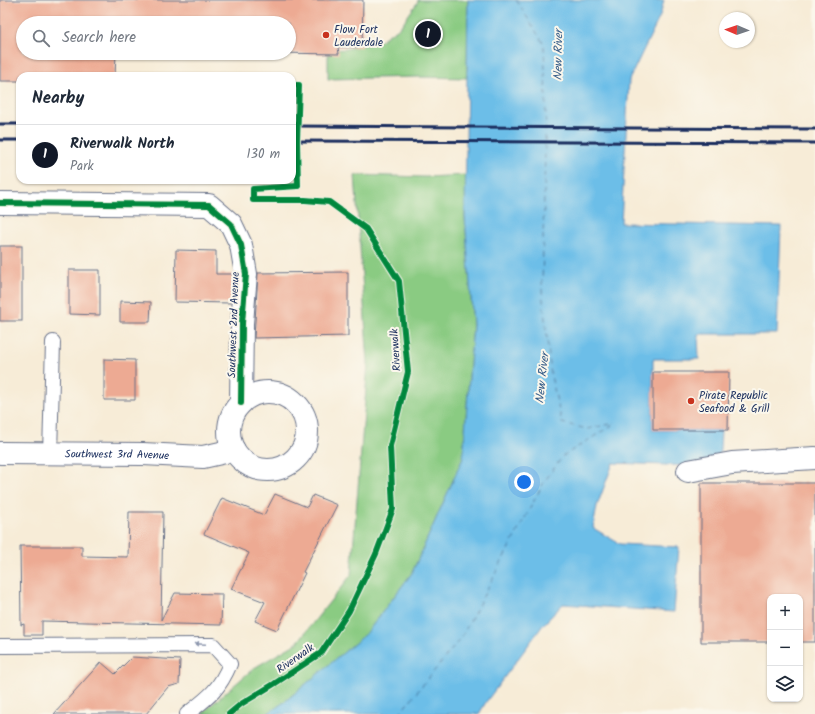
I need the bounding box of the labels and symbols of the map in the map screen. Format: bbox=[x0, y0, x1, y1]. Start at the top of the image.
north arrow bbox=[719, 12, 755, 48]
pin: 1 bbox=[415, 19, 441, 49]
place label: Flow Fort Lauderdale bbox=[334, 21, 383, 52]
water label: New River bbox=[549, 26, 568, 81]
marker: Flow Fort Lauderdale bbox=[321, 30, 331, 40]
street label: Southwest 2nd Avenue bbox=[223, 271, 245, 379]
street label: Riverwalk bbox=[385, 327, 406, 372]
water label: New River bbox=[530, 349, 555, 404]
place label: Pirate Republic Seafood & Grill bbox=[699, 387, 770, 418]
marker: Pirate Republic Seafood & Grill bbox=[686, 396, 696, 406]
street label: Southwest 3rd Avenue bbox=[65, 445, 170, 465]
your location bbox=[514, 472, 534, 492]
street label: Riverwalk bbox=[273, 639, 319, 678]
one-way arrow bbox=[193, 641, 206, 647]

